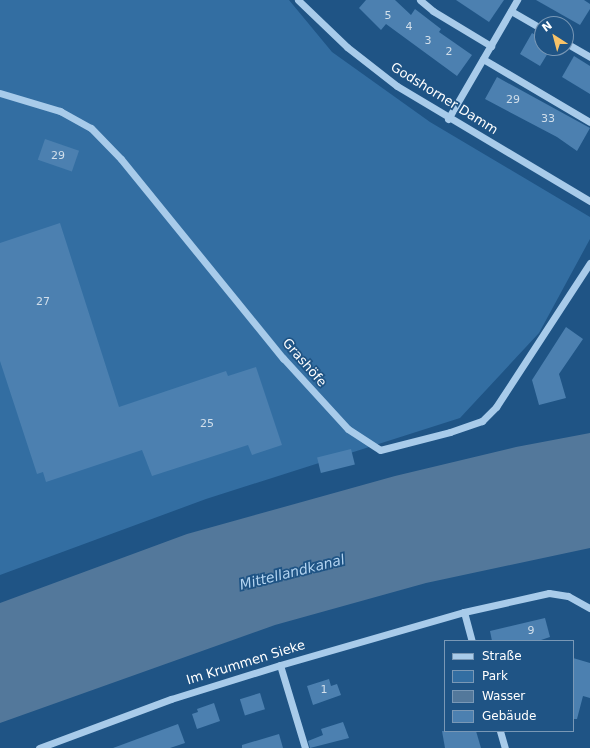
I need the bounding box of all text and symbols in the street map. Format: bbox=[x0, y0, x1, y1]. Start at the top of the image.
house number: 5 bbox=[385, 9, 391, 23]
north arrow bbox=[534, 16, 574, 56]
text: N bbox=[540, 19, 555, 35]
house number: 4 bbox=[406, 20, 412, 34]
house number: 3 bbox=[425, 34, 431, 48]
house number: 2 bbox=[446, 45, 452, 59]
street label: Godshorner Damm bbox=[388, 60, 500, 138]
house number: 29 bbox=[506, 93, 520, 107]
house number: 33 bbox=[541, 112, 555, 126]
house number: 29 bbox=[51, 149, 65, 163]
house number: 27 bbox=[36, 295, 50, 309]
street label: Grashöfe bbox=[279, 336, 329, 390]
house number: 25 bbox=[200, 417, 214, 431]
water label: Mittellandkanal bbox=[238, 551, 346, 593]
house number: 9 bbox=[528, 624, 534, 638]
street label: Im Krummen Sieke bbox=[185, 638, 307, 688]
legend bbox=[444, 640, 574, 732]
text: Straße bbox=[482, 649, 522, 663]
text: Park bbox=[482, 669, 508, 683]
house number: 1 bbox=[321, 683, 327, 697]
text: Wasser bbox=[482, 689, 525, 703]
text: Gebäude bbox=[482, 709, 536, 723]

